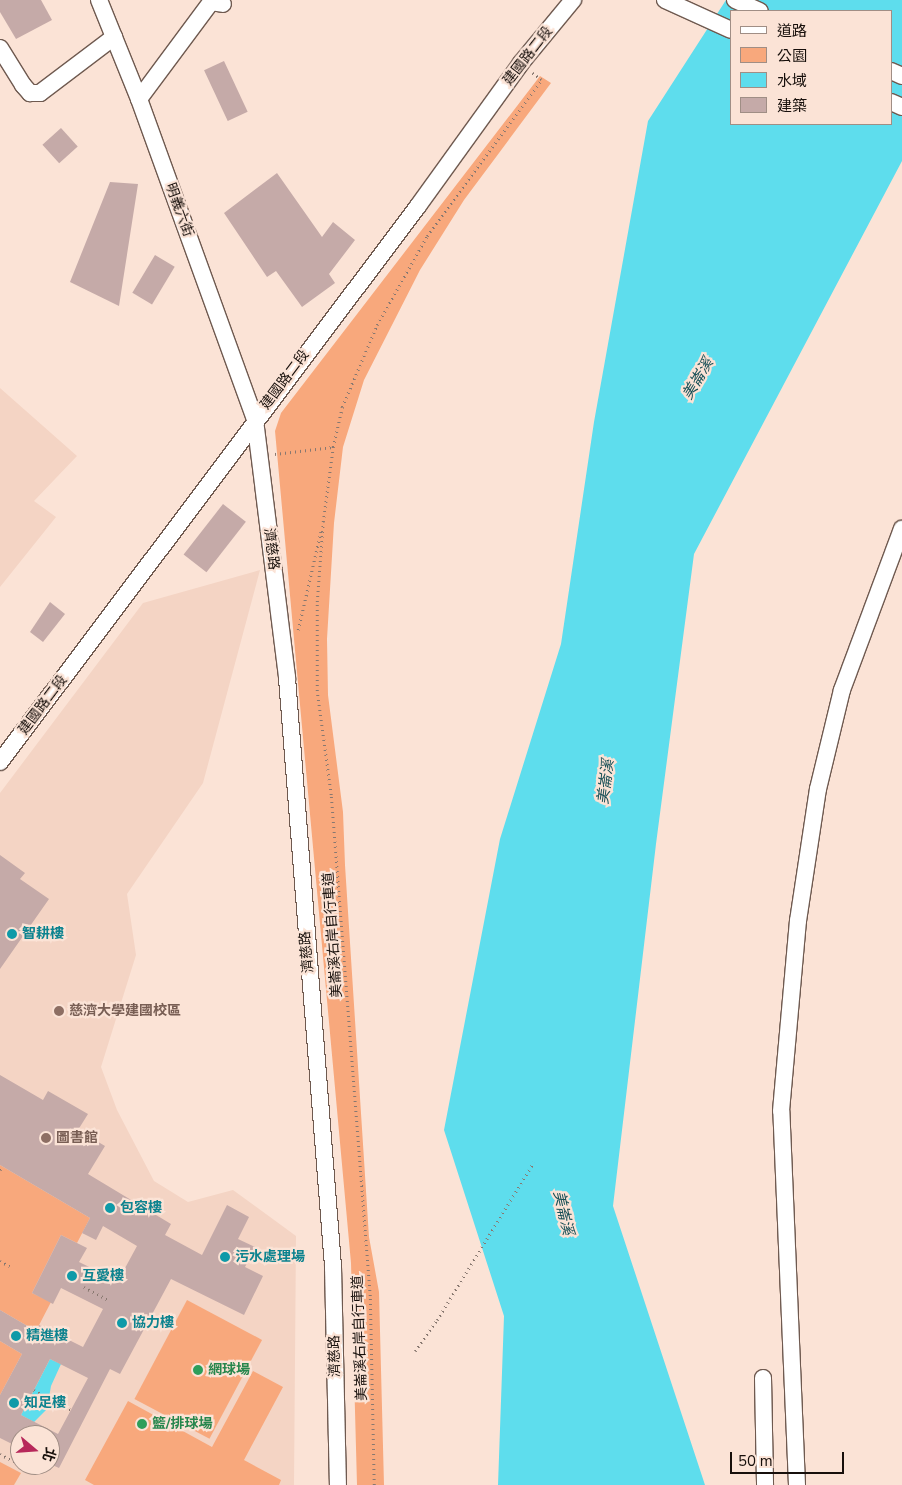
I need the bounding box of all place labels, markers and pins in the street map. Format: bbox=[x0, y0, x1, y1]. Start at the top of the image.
place label: 智耕樓 bbox=[22, 926, 64, 942]
marker: 智耕樓 bbox=[6, 928, 18, 940]
place label: 慈濟大學建國校區 bbox=[69, 1003, 181, 1019]
marker: 慈濟大學建國校區 bbox=[53, 1005, 65, 1017]
place label: 圖書館 bbox=[56, 1130, 98, 1146]
marker: 圖書館 bbox=[40, 1132, 52, 1144]
place label: 包容樓 bbox=[120, 1200, 162, 1216]
marker: 包容樓 bbox=[104, 1202, 116, 1214]
place label: 污水處理場 bbox=[235, 1249, 305, 1265]
marker: 污水處理場 bbox=[219, 1251, 231, 1263]
place label: 互愛樓 bbox=[82, 1268, 124, 1284]
marker: 互愛樓 bbox=[66, 1270, 78, 1282]
place label: 協力樓 bbox=[132, 1315, 174, 1331]
marker: 協力樓 bbox=[116, 1317, 128, 1329]
place label: 精進樓 bbox=[26, 1328, 68, 1344]
marker: 精進樓 bbox=[10, 1330, 22, 1342]
place label: 網球場 bbox=[208, 1362, 250, 1378]
marker: 網球場 bbox=[192, 1364, 204, 1376]
place label: 知足樓 bbox=[24, 1395, 66, 1411]
marker: 知足樓 bbox=[8, 1397, 20, 1409]
place label: 籃/排球場 bbox=[152, 1416, 212, 1432]
marker: 籃/排球場 bbox=[136, 1418, 148, 1430]

